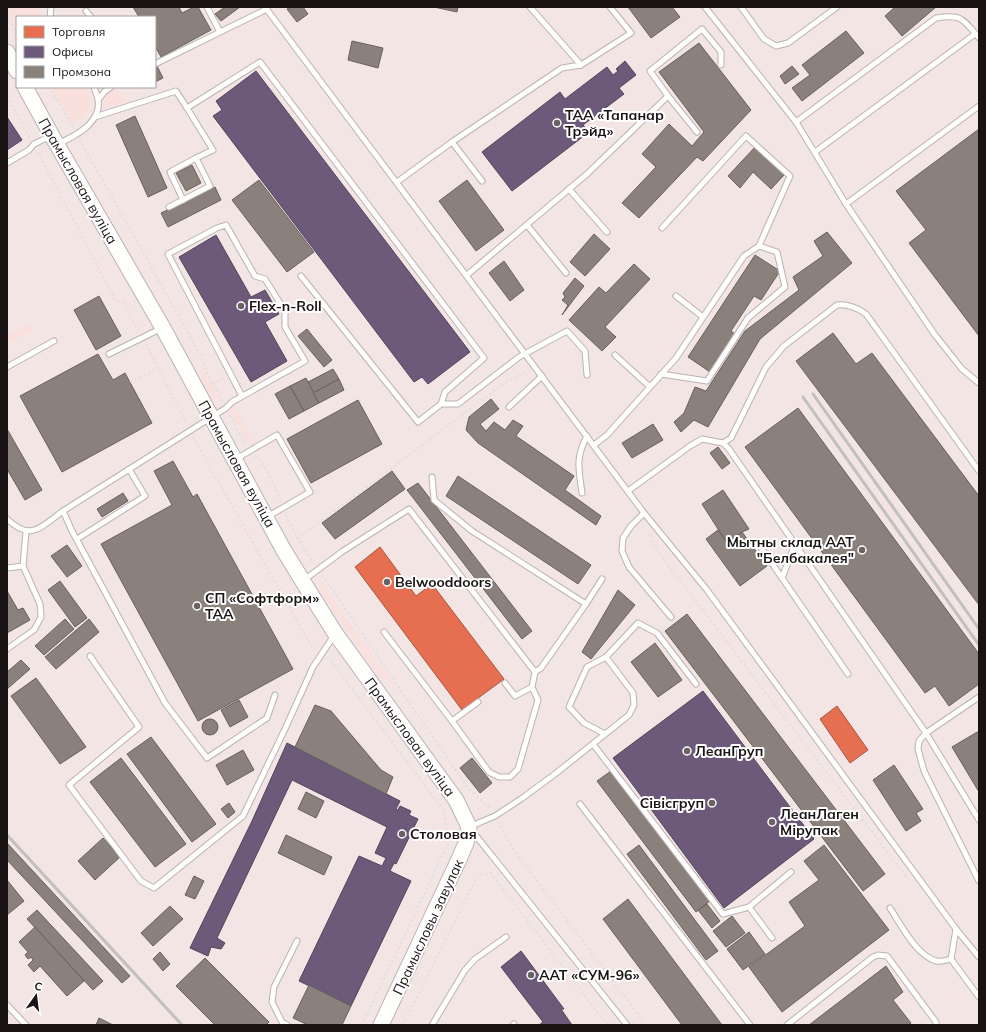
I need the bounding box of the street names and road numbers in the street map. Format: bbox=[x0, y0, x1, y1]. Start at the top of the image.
street label: Прамысловая вуліца bbox=[35, 115, 121, 247]
street label: Прамысловая вуліца bbox=[195, 397, 279, 531]
street label: Прамысловая вуліца bbox=[361, 674, 459, 800]
street label: Прамысловы завулак bbox=[389, 856, 468, 998]

